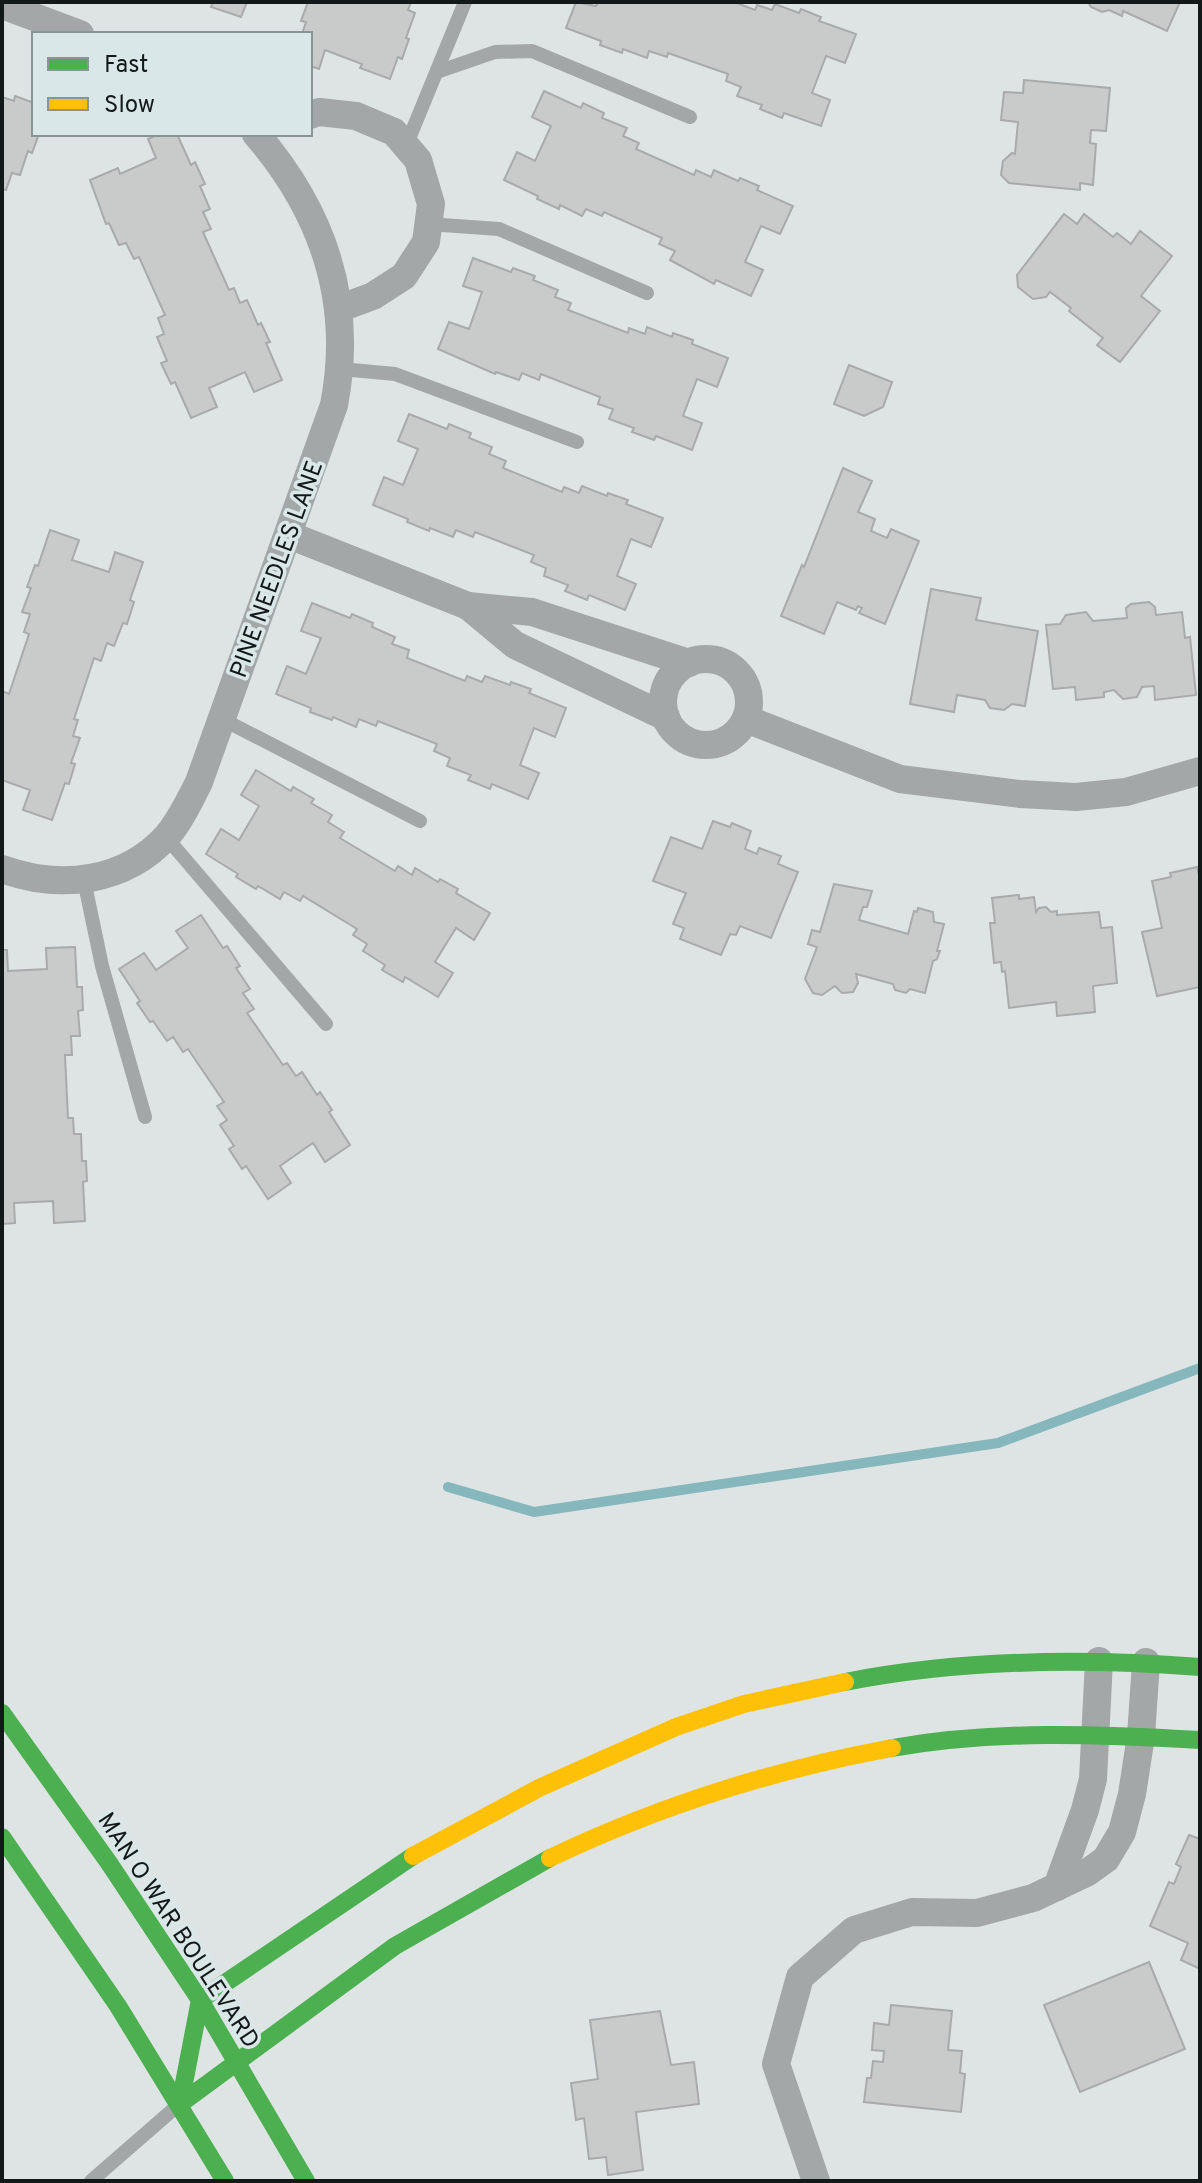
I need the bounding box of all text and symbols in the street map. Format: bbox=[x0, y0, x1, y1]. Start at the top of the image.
legend bbox=[32, 32, 312, 136]
text: Fast bbox=[104, 51, 148, 81]
text: Slow bbox=[104, 91, 155, 121]
street label: PINE NEEDLES LANE bbox=[225, 457, 331, 682]
street label: MAN O WAR BOULEVARD bbox=[90, 1807, 265, 2055]

